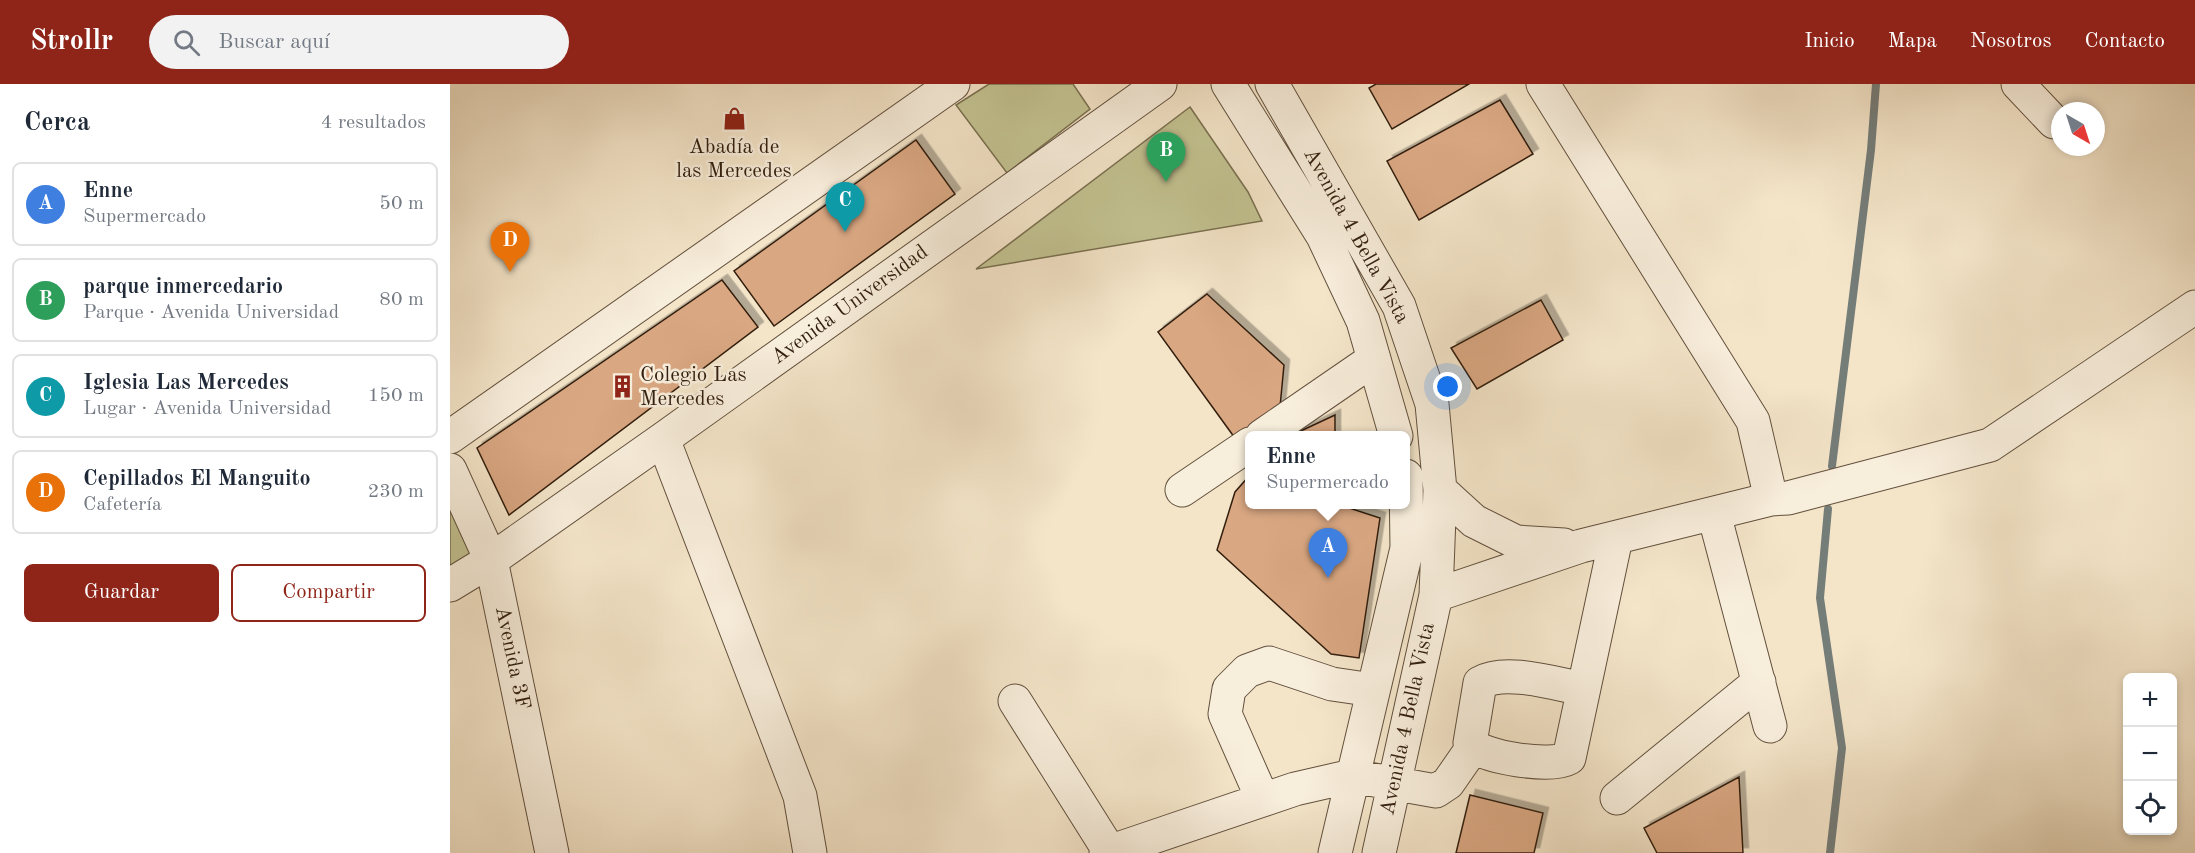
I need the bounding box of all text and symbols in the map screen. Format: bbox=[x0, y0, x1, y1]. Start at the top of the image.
search box bbox=[149, 15, 569, 69]
icon: search bbox=[170, 26, 203, 59]
text: Strollr bbox=[30, 28, 113, 56]
text: Buscar aquí bbox=[218, 31, 330, 53]
text: Inicio bbox=[1804, 31, 1855, 52]
text: Mapa bbox=[1888, 31, 1937, 52]
text: Nosotros bbox=[1970, 31, 2052, 52]
text: Contacto bbox=[2085, 31, 2165, 52]
north arrow bbox=[2051, 102, 2105, 156]
shop icon: Abadía de las Mercedes bbox=[721, 106, 747, 132]
text: Cerca bbox=[24, 110, 90, 136]
text: 4 resultados bbox=[321, 113, 426, 133]
pin: B bbox=[1146, 132, 1186, 182]
place label: Abadía de las Mercedes bbox=[676, 137, 792, 182]
street label: Avenida 4 Bella Vista bbox=[1299, 145, 1413, 327]
text: Enne bbox=[83, 180, 133, 202]
pin: C bbox=[826, 182, 864, 232]
text: A bbox=[38, 194, 53, 214]
text: 50 m bbox=[379, 194, 424, 214]
text: Supermercado bbox=[83, 207, 206, 227]
pin: D bbox=[490, 222, 530, 272]
street label: Avenida Universidad bbox=[768, 241, 932, 369]
text: parque inmercedario bbox=[83, 276, 283, 298]
text: B bbox=[38, 290, 53, 310]
text: 80 m bbox=[379, 290, 424, 310]
text: Parque · Avenida Universidad bbox=[83, 303, 339, 323]
place label: Colegio Las Mercedes bbox=[640, 365, 747, 410]
text: Iglesia Las Mercedes bbox=[83, 372, 289, 394]
your location bbox=[1433, 372, 1462, 401]
building icon: Colegio Las Mercedes bbox=[609, 374, 635, 400]
text: C bbox=[39, 386, 52, 406]
text: 150 m bbox=[368, 386, 424, 406]
text: Lugar · Avenida Universidad bbox=[83, 399, 331, 419]
popup bbox=[1245, 431, 1410, 509]
text: Enne bbox=[1266, 446, 1316, 468]
text: Cepillados El Manguito bbox=[83, 468, 311, 490]
text: Supermercado bbox=[1266, 473, 1389, 493]
text: D bbox=[38, 482, 53, 502]
text: 230 m bbox=[368, 482, 424, 502]
text: Cafetería bbox=[83, 495, 162, 515]
pin: A bbox=[1308, 528, 1348, 578]
button: Guardar bbox=[24, 564, 219, 622]
button: Compartir bbox=[231, 564, 426, 622]
street label: Avenida 3F bbox=[491, 604, 533, 712]
street label: Avenida 4 Bella Vista bbox=[1377, 621, 1439, 817]
map controls bbox=[2123, 673, 2177, 835]
button: + bbox=[2123, 673, 2177, 727]
button: − bbox=[2123, 727, 2177, 781]
button: locate bbox=[2123, 781, 2177, 835]

